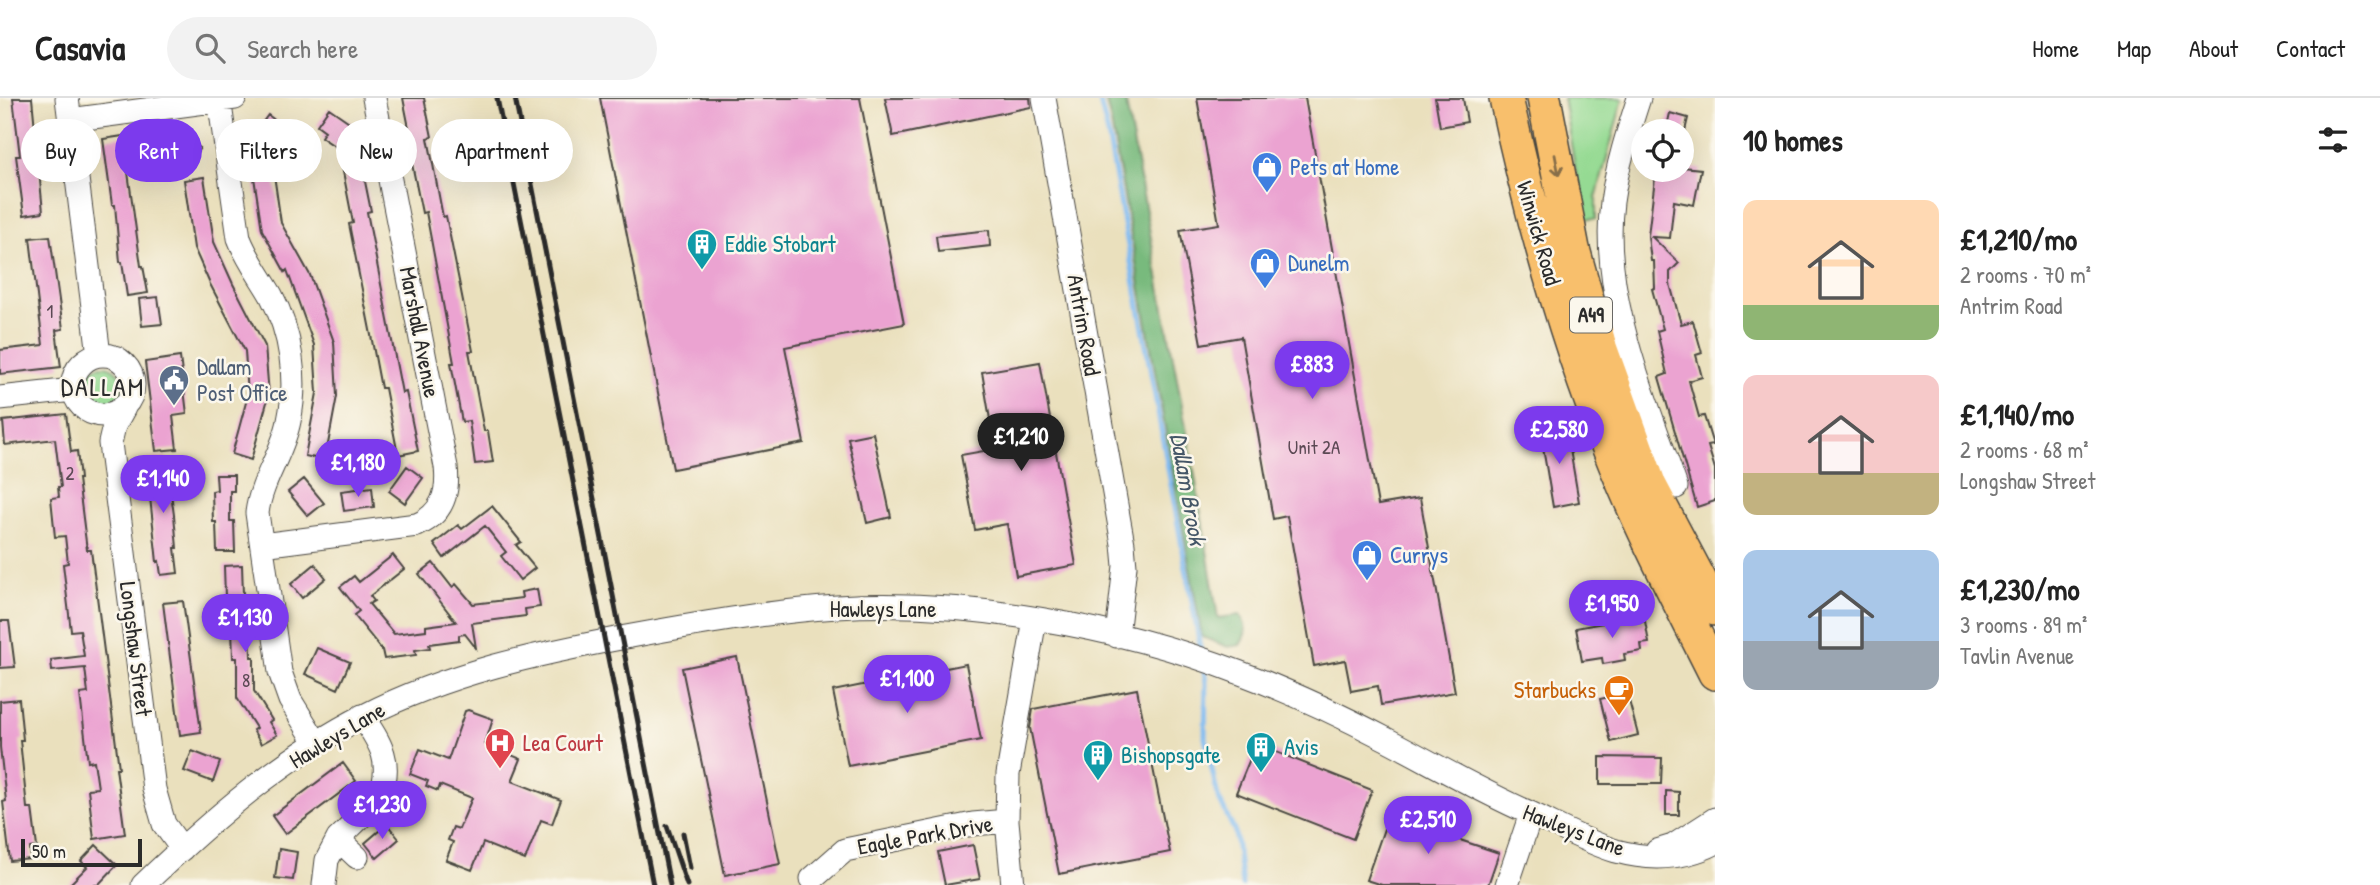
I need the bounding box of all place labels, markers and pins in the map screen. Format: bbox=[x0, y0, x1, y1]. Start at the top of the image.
shop icon: Pets at Home bbox=[1250, 150, 1284, 194]
place label: Pets at Home bbox=[1290, 151, 1399, 182]
building icon: Eddie Stobart bbox=[685, 227, 719, 271]
place label: Eddie Stobart bbox=[725, 228, 837, 259]
shop icon: Dunelm bbox=[1248, 246, 1282, 290]
place label: Dunelm bbox=[1288, 247, 1349, 278]
pin: £883 bbox=[1271, 342, 1353, 401]
place label: Dallam Post Office bbox=[197, 351, 287, 408]
public building icon: Dallam Post Office bbox=[157, 363, 191, 407]
pin: £2,580 bbox=[1502, 406, 1616, 466]
pin: £1,210 bbox=[964, 414, 1078, 473]
pin: £1,180 bbox=[301, 440, 415, 499]
pin: £1,140 bbox=[106, 456, 220, 515]
shop icon: Currys bbox=[1350, 538, 1384, 582]
place label: Currys bbox=[1390, 539, 1448, 570]
pin: £1,950 bbox=[1555, 580, 1669, 640]
pin: £1,130 bbox=[188, 594, 302, 654]
pin: £1,100 bbox=[850, 656, 964, 715]
cafe icon: Starbucks bbox=[1602, 673, 1636, 717]
place label: Starbucks bbox=[1514, 674, 1596, 705]
hospital icon: Lea Court bbox=[483, 726, 517, 770]
place label: Lea Court bbox=[523, 727, 604, 758]
building icon: Avis bbox=[1244, 730, 1278, 774]
place label: Avis bbox=[1284, 731, 1319, 762]
building icon: Bishopsgate bbox=[1081, 738, 1115, 782]
place label: Bishopsgate bbox=[1121, 739, 1221, 770]
pin: £1,230 bbox=[325, 782, 439, 841]
pin: £2,510 bbox=[1371, 796, 1485, 856]

